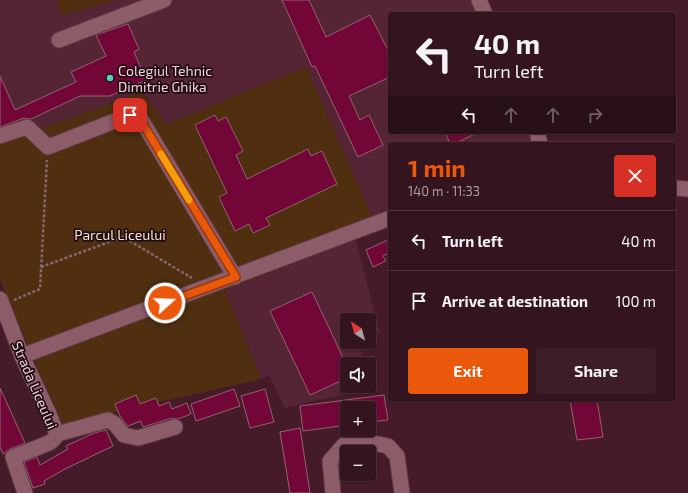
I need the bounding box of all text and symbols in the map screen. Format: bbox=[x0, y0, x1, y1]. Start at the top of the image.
text: 40 m bbox=[474, 26, 540, 60]
icon: left bbox=[408, 28, 460, 80]
text: Turn left bbox=[474, 60, 544, 82]
place label: Colegiul Tehnic Dimitrie Ghika bbox=[118, 62, 212, 95]
marker: Colegiul Tehnic Dimitrie Ghika bbox=[105, 73, 115, 83]
pin bbox=[113, 98, 147, 132]
icon: arrive bbox=[119, 104, 141, 126]
icon: left bbox=[458, 104, 480, 126]
icon: ahead bbox=[500, 104, 522, 126]
icon: ahead bbox=[542, 104, 564, 126]
icon: right bbox=[584, 104, 606, 126]
text: 1 min bbox=[408, 153, 466, 182]
button: close bbox=[614, 155, 656, 197]
text: 140 m · 11:33 bbox=[408, 183, 480, 199]
park label: Parcul Liceului bbox=[74, 226, 166, 243]
icon: left bbox=[408, 230, 430, 252]
text: Turn left bbox=[442, 232, 503, 250]
text: 40 m bbox=[621, 232, 656, 250]
position arrow bbox=[144, 282, 186, 324]
icon: arrive bbox=[408, 290, 430, 312]
text: Arrive at destination bbox=[442, 292, 588, 310]
text: 100 m bbox=[615, 292, 656, 310]
north arrow bbox=[340, 313, 376, 349]
map controls bbox=[340, 313, 376, 481]
street label: Strada Liceului bbox=[9, 339, 61, 431]
button: Exit bbox=[408, 348, 528, 394]
button: Share bbox=[536, 348, 656, 394]
button: sound bbox=[340, 357, 376, 393]
button: + bbox=[340, 401, 376, 437]
button: − bbox=[340, 445, 376, 481]

